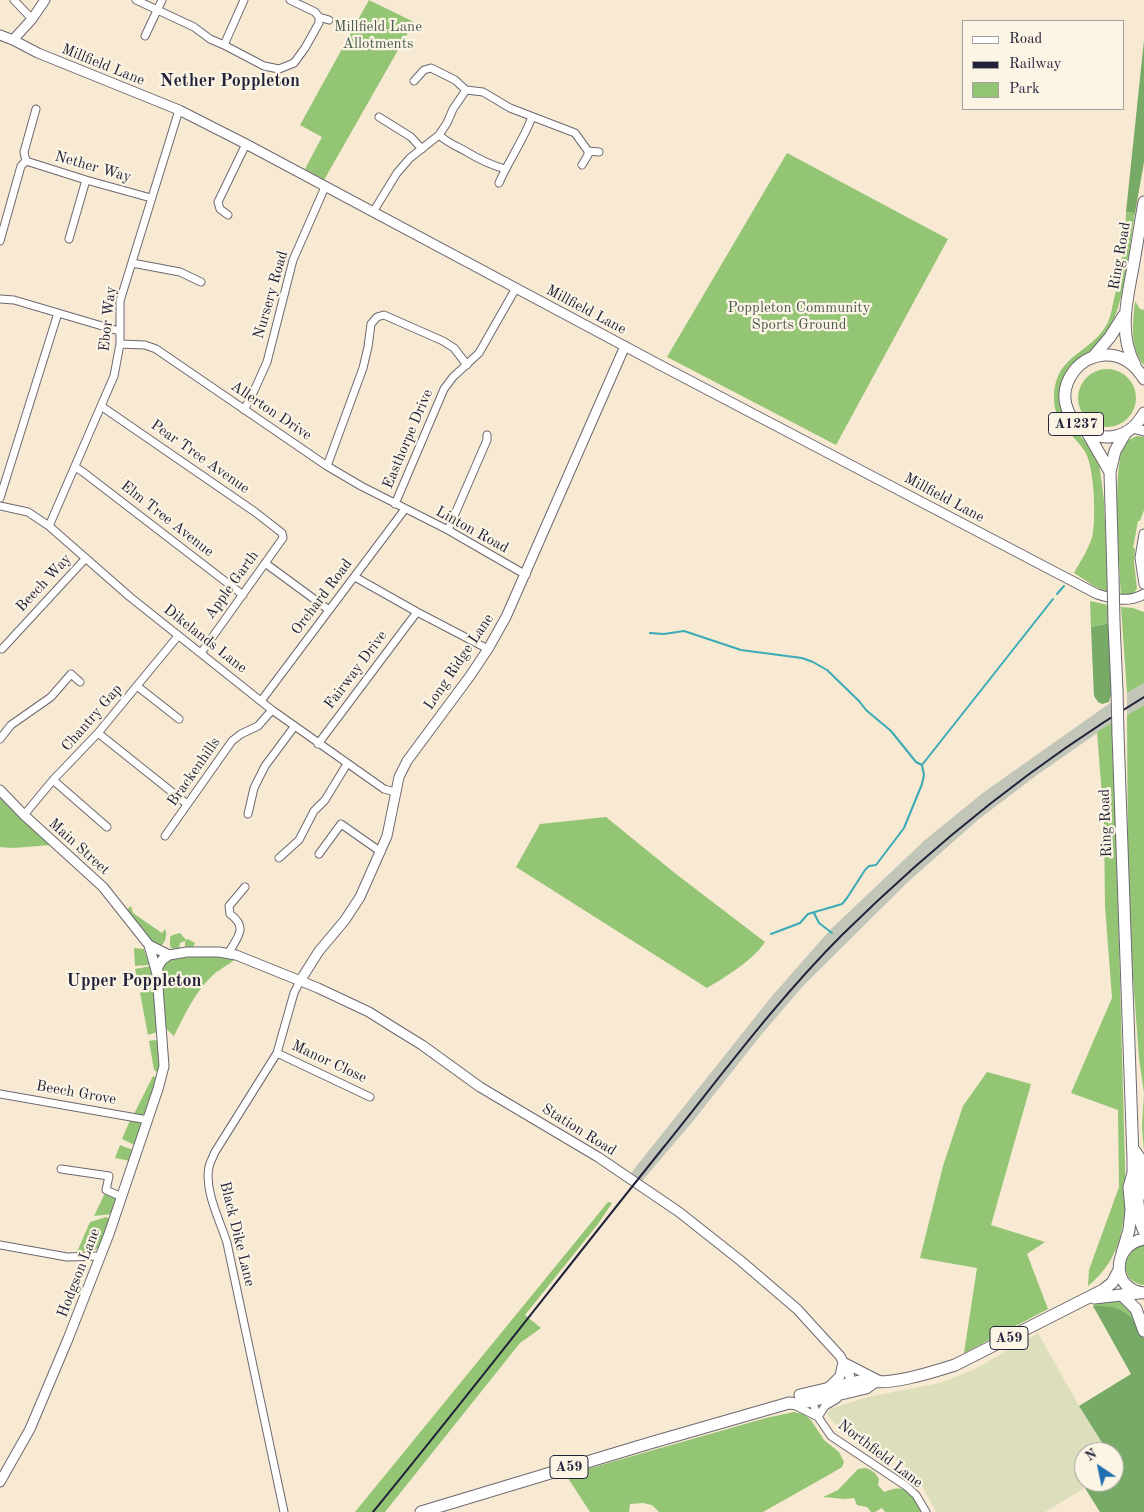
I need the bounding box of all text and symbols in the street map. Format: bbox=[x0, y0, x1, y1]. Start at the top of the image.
park label: Millfield Lane Allotments bbox=[334, 18, 422, 53]
legend bbox=[962, 20, 1124, 110]
text: Road bbox=[1009, 32, 1042, 47]
street label: Millfield Lane bbox=[59, 40, 147, 90]
text: Railway bbox=[1009, 57, 1062, 72]
district label: Nether Poppleton bbox=[160, 70, 300, 92]
text: Park bbox=[1009, 82, 1040, 97]
street label: Nether Way bbox=[53, 147, 133, 187]
street label: Ring Road bbox=[1105, 221, 1135, 291]
street label: Nursery Road bbox=[250, 249, 292, 341]
street label: Millfield Lane bbox=[543, 281, 629, 339]
street label: Ebor Way bbox=[96, 285, 120, 353]
park label: Poppleton Community Sports Ground bbox=[727, 299, 871, 334]
street label: Allerton Drive bbox=[227, 377, 315, 445]
street label: Easthorpe Drive bbox=[379, 387, 437, 491]
road number: A1237 bbox=[1048, 412, 1104, 436]
street label: Pear Tree Avenue bbox=[147, 416, 253, 498]
street label: Millfield Lane bbox=[901, 469, 987, 527]
street label: Elm Tree Avenue bbox=[117, 477, 217, 561]
street label: Linton Road bbox=[432, 503, 512, 557]
street label: Apple Garth bbox=[201, 547, 263, 623]
street label: Beech Way bbox=[13, 550, 75, 616]
street label: Orchard Road bbox=[288, 556, 356, 638]
street label: Dikelands Lane bbox=[160, 601, 250, 677]
street label: Long Ridge Lane bbox=[420, 610, 498, 714]
street label: Fairway Drive bbox=[321, 627, 391, 713]
street label: Chantry Gap bbox=[58, 681, 126, 755]
street label: Brackenhills bbox=[164, 734, 224, 810]
street label: Ring Road bbox=[1096, 788, 1116, 858]
street label: Main Street bbox=[45, 815, 113, 879]
district label: Upper Poppleton bbox=[66, 970, 202, 992]
street label: Manor Close bbox=[289, 1037, 369, 1087]
street label: Beech Grove bbox=[35, 1077, 117, 1109]
street label: Station Road bbox=[538, 1100, 620, 1160]
street label: Black Dike Lane bbox=[215, 1180, 259, 1288]
street label: Hodgson Lane bbox=[54, 1226, 104, 1320]
road number: A59 bbox=[990, 1326, 1028, 1350]
street label: Northfield Lane bbox=[834, 1416, 926, 1492]
north arrow bbox=[1074, 1442, 1124, 1492]
text: N bbox=[1083, 1447, 1100, 1464]
road number: A59 bbox=[550, 1455, 588, 1478]

